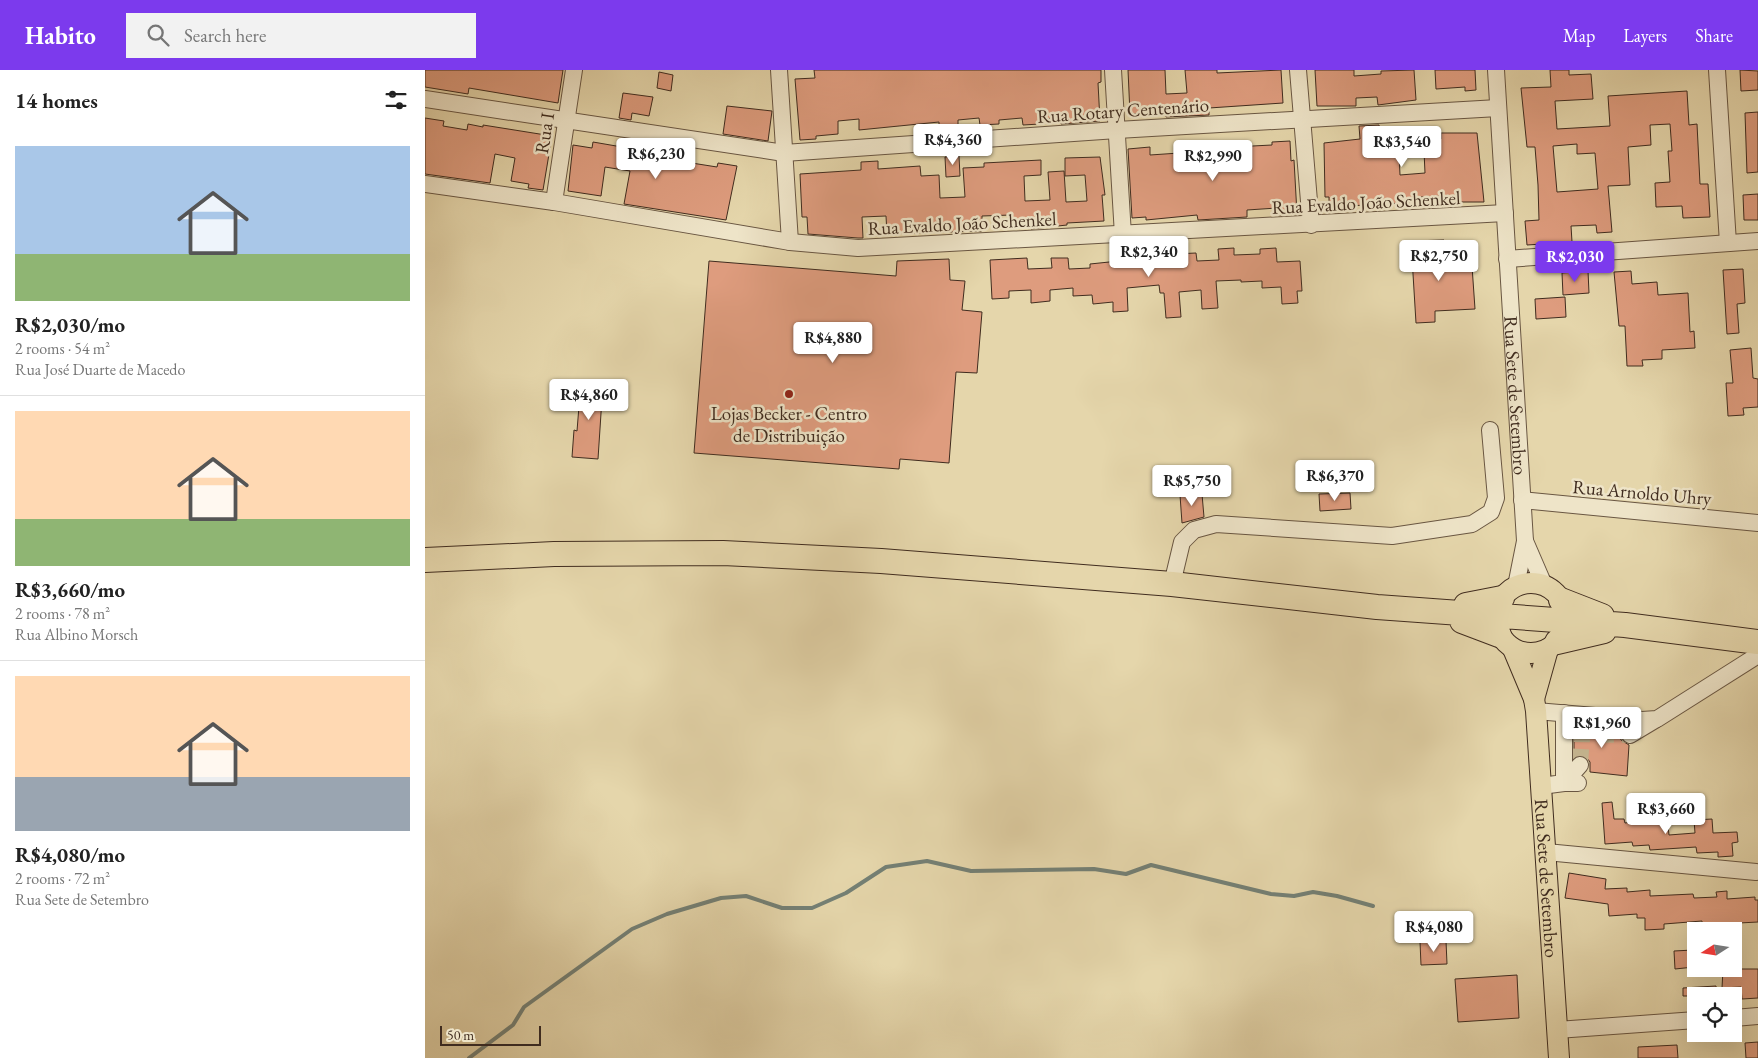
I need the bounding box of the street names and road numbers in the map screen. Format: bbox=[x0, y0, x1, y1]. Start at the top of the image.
street label: Rua Rotary Centenário bbox=[1036, 92, 1210, 129]
street label: Rua I bbox=[529, 110, 560, 155]
street label: Rua Evaldo João Schenkel bbox=[1271, 185, 1461, 220]
street label: Rua Evaldo João Schenkel bbox=[867, 206, 1057, 241]
street label: Rua Sete de Setembro bbox=[1498, 315, 1533, 476]
street label: Rua Arnoldo Uhry bbox=[1571, 474, 1713, 511]
street label: Rua Sete de Setembro bbox=[1529, 798, 1564, 959]

